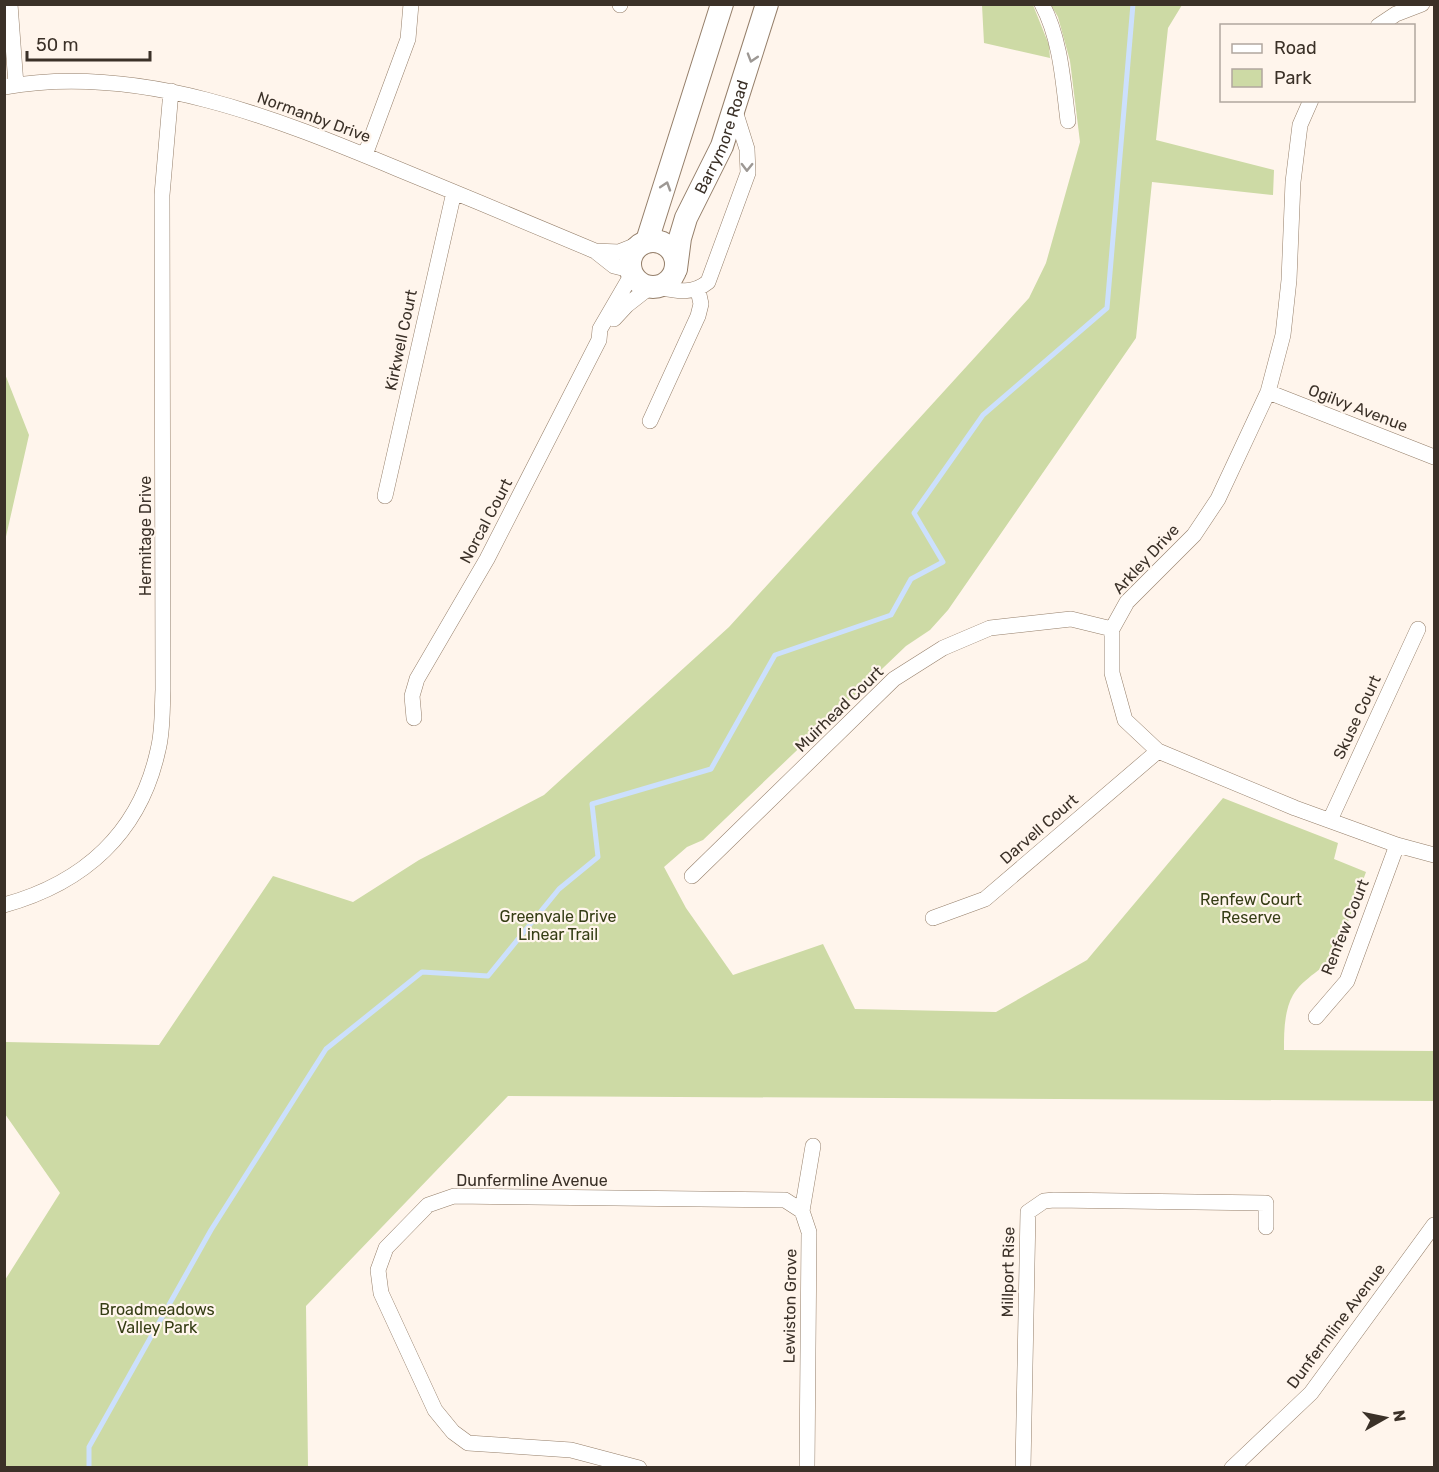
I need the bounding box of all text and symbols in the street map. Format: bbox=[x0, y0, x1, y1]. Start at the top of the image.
scale bar bbox=[27, 24, 150, 62]
legend bbox=[1220, 24, 1415, 102]
text: 50 m bbox=[36, 34, 79, 56]
text: Road bbox=[1274, 37, 1317, 59]
one-way arrow bbox=[747, 52, 759, 63]
text: Park bbox=[1274, 67, 1312, 89]
street label: Barrymore Road bbox=[690, 78, 752, 197]
street label: Normanby Drive bbox=[255, 88, 373, 146]
one-way arrow bbox=[741, 163, 753, 172]
one-way arrow bbox=[659, 181, 671, 192]
street label: Kirkwell Court bbox=[381, 288, 421, 392]
street label: Ogilvy Avenue bbox=[1306, 380, 1410, 436]
street label: Norcal Court bbox=[456, 475, 516, 567]
street label: Hermitage Drive bbox=[136, 476, 155, 596]
street label: Arkley Drive bbox=[1109, 520, 1183, 598]
street label: Muirhead Court bbox=[791, 662, 887, 756]
street label: Skuse Court bbox=[1329, 672, 1385, 762]
street label: Darvell Court bbox=[996, 790, 1082, 868]
street label: Renfew Court bbox=[1317, 876, 1373, 978]
park label: Renfew Court Reserve bbox=[1200, 890, 1302, 927]
park label: Greenvale Drive Linear Trail bbox=[500, 907, 616, 944]
street label: Dunfermline Avenue bbox=[456, 1171, 608, 1190]
street label: Millport Rise bbox=[998, 1226, 1018, 1318]
street label: Lewiston Grove bbox=[780, 1248, 801, 1364]
street label: Dunfermline Avenue bbox=[1283, 1260, 1389, 1392]
park label: Broadmeadows Valley Park bbox=[99, 1300, 215, 1337]
north arrow bbox=[1355, 1388, 1415, 1448]
text: N bbox=[1389, 1409, 1410, 1423]

